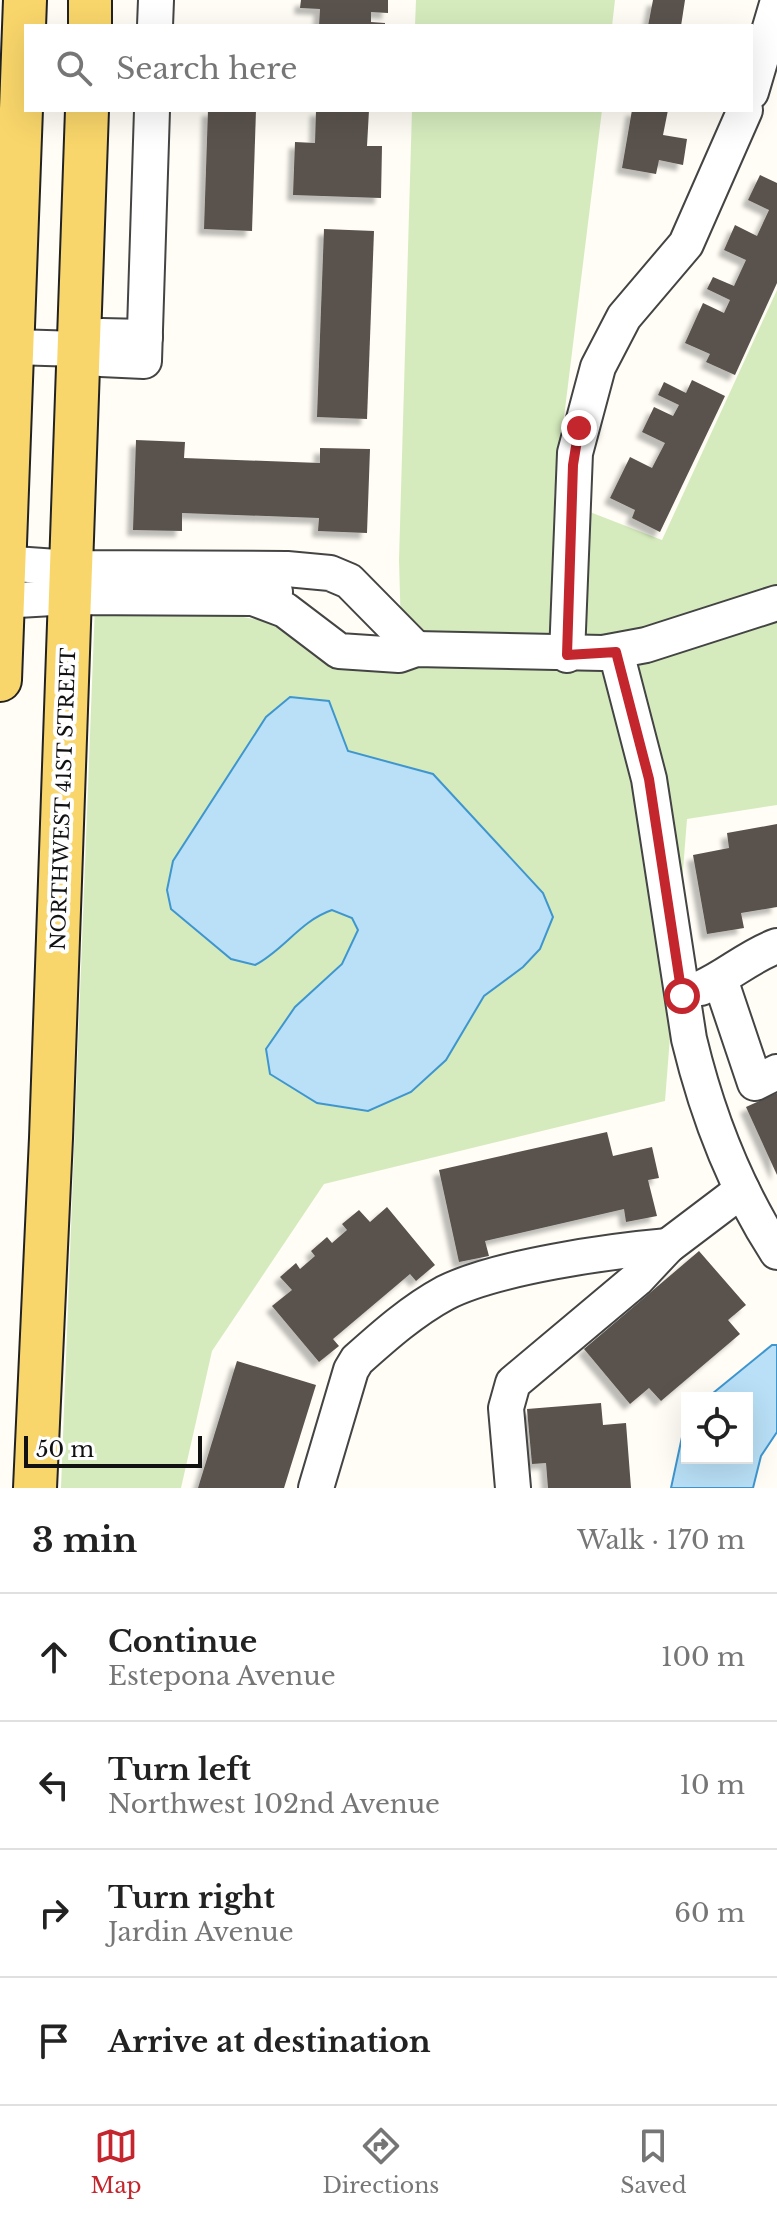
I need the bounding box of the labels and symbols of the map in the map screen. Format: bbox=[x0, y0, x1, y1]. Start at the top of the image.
route end bbox=[561, 410, 597, 446]
street label: NORTHWEST 41ST STREET bbox=[46, 647, 80, 951]
route start bbox=[664, 978, 700, 1014]
scale bar bbox=[24, 1432, 202, 1468]

